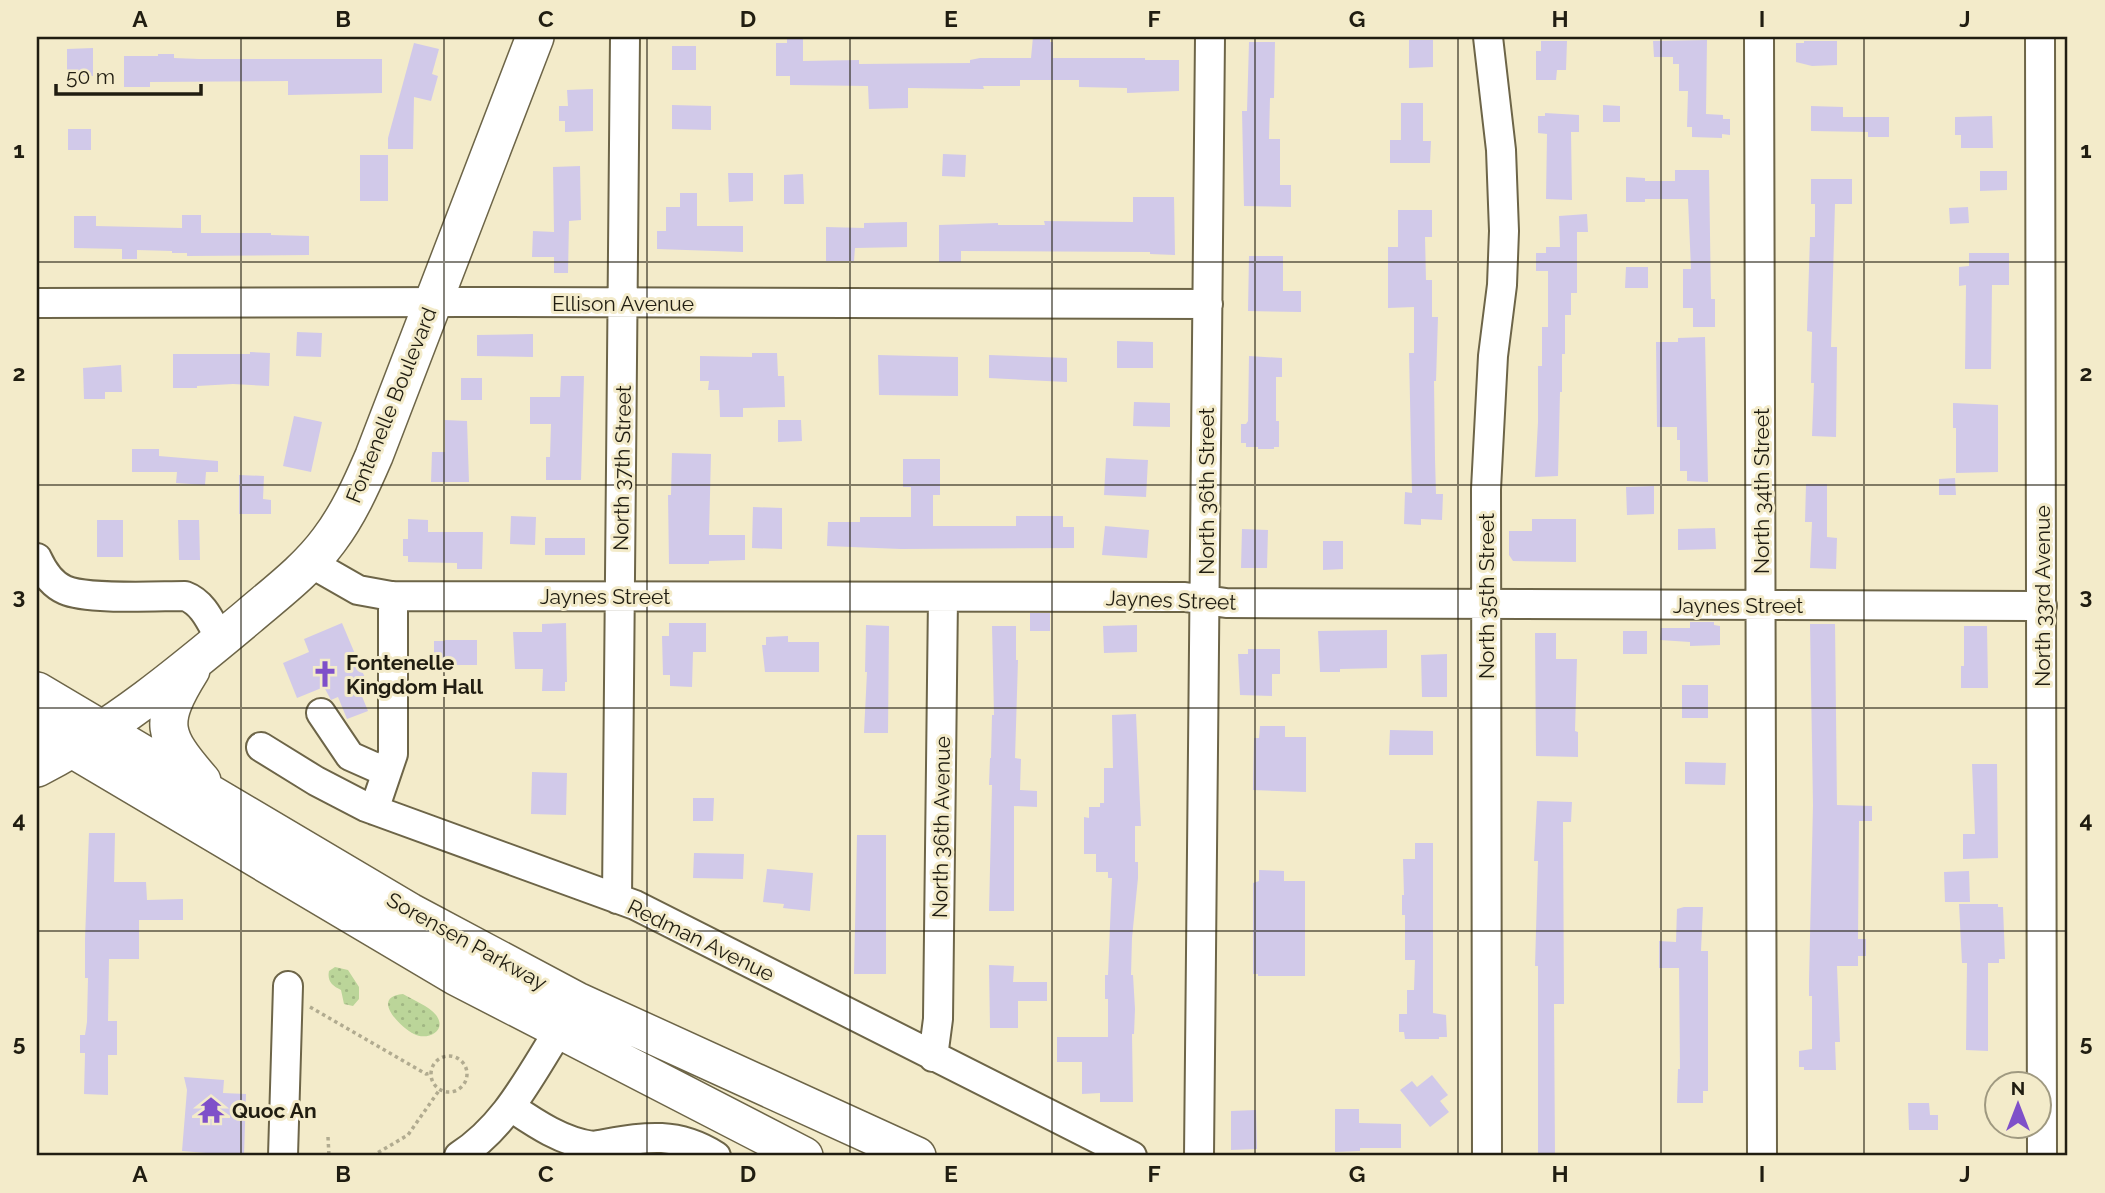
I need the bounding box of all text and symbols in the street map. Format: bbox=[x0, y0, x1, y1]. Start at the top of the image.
text: A bbox=[132, 5, 148, 32]
text: B bbox=[335, 5, 351, 32]
text: C bbox=[538, 5, 554, 32]
text: D bbox=[740, 5, 756, 32]
text: E bbox=[944, 5, 958, 32]
text: F bbox=[1147, 5, 1161, 32]
text: G bbox=[1349, 5, 1365, 32]
text: H bbox=[1551, 5, 1569, 32]
text: I bbox=[1759, 5, 1765, 32]
text: J bbox=[1959, 5, 1971, 32]
scale bar bbox=[56, 52, 201, 96]
text: 50 m bbox=[66, 64, 115, 89]
text: 1 bbox=[13, 136, 25, 163]
text: 1 bbox=[2080, 136, 2092, 163]
street label: Ellison Avenue bbox=[552, 291, 694, 316]
street label: Fontenelle Boulevard bbox=[340, 304, 442, 506]
text: 2 bbox=[13, 359, 25, 386]
text: 2 bbox=[2080, 359, 2092, 386]
street label: North 37th Street bbox=[608, 385, 636, 551]
street label: North 36th Street bbox=[1194, 407, 1219, 575]
street label: North 34th Street bbox=[1749, 408, 1774, 574]
street label: North 33rd Avenue bbox=[2030, 505, 2055, 687]
street label: North 35th Street bbox=[1474, 513, 1499, 679]
text: 3 bbox=[13, 582, 25, 609]
text: 3 bbox=[2080, 582, 2092, 609]
street label: Jaynes Street bbox=[540, 584, 670, 609]
street label: Jaynes Street bbox=[1105, 585, 1237, 615]
street label: Jaynes Street bbox=[1673, 593, 1803, 618]
place label: Fontenelle Kingdom Hall bbox=[346, 650, 483, 699]
church icon: Fontenelle Kingdom Hall bbox=[310, 659, 340, 689]
street label: North 36th Avenue bbox=[927, 736, 955, 918]
text: 4 bbox=[12, 806, 26, 833]
text: 4 bbox=[2079, 806, 2093, 833]
street label: Sorensen Parkway bbox=[383, 887, 551, 995]
street label: Redman Avenue bbox=[624, 894, 778, 986]
text: 5 bbox=[13, 1029, 26, 1056]
text: 5 bbox=[2080, 1029, 2093, 1056]
north arrow bbox=[1982, 1070, 2052, 1140]
text: N bbox=[2011, 1077, 2025, 1099]
temple icon: Quoc An bbox=[196, 1095, 226, 1125]
place label: Quoc An bbox=[232, 1098, 317, 1123]
text: A bbox=[132, 1160, 148, 1187]
text: B bbox=[335, 1160, 351, 1187]
text: C bbox=[538, 1160, 554, 1187]
text: D bbox=[740, 1160, 756, 1187]
text: E bbox=[944, 1160, 958, 1187]
text: F bbox=[1147, 1160, 1161, 1187]
text: G bbox=[1349, 1160, 1365, 1187]
text: H bbox=[1551, 1160, 1569, 1187]
text: I bbox=[1759, 1160, 1765, 1187]
text: J bbox=[1959, 1160, 1971, 1187]

